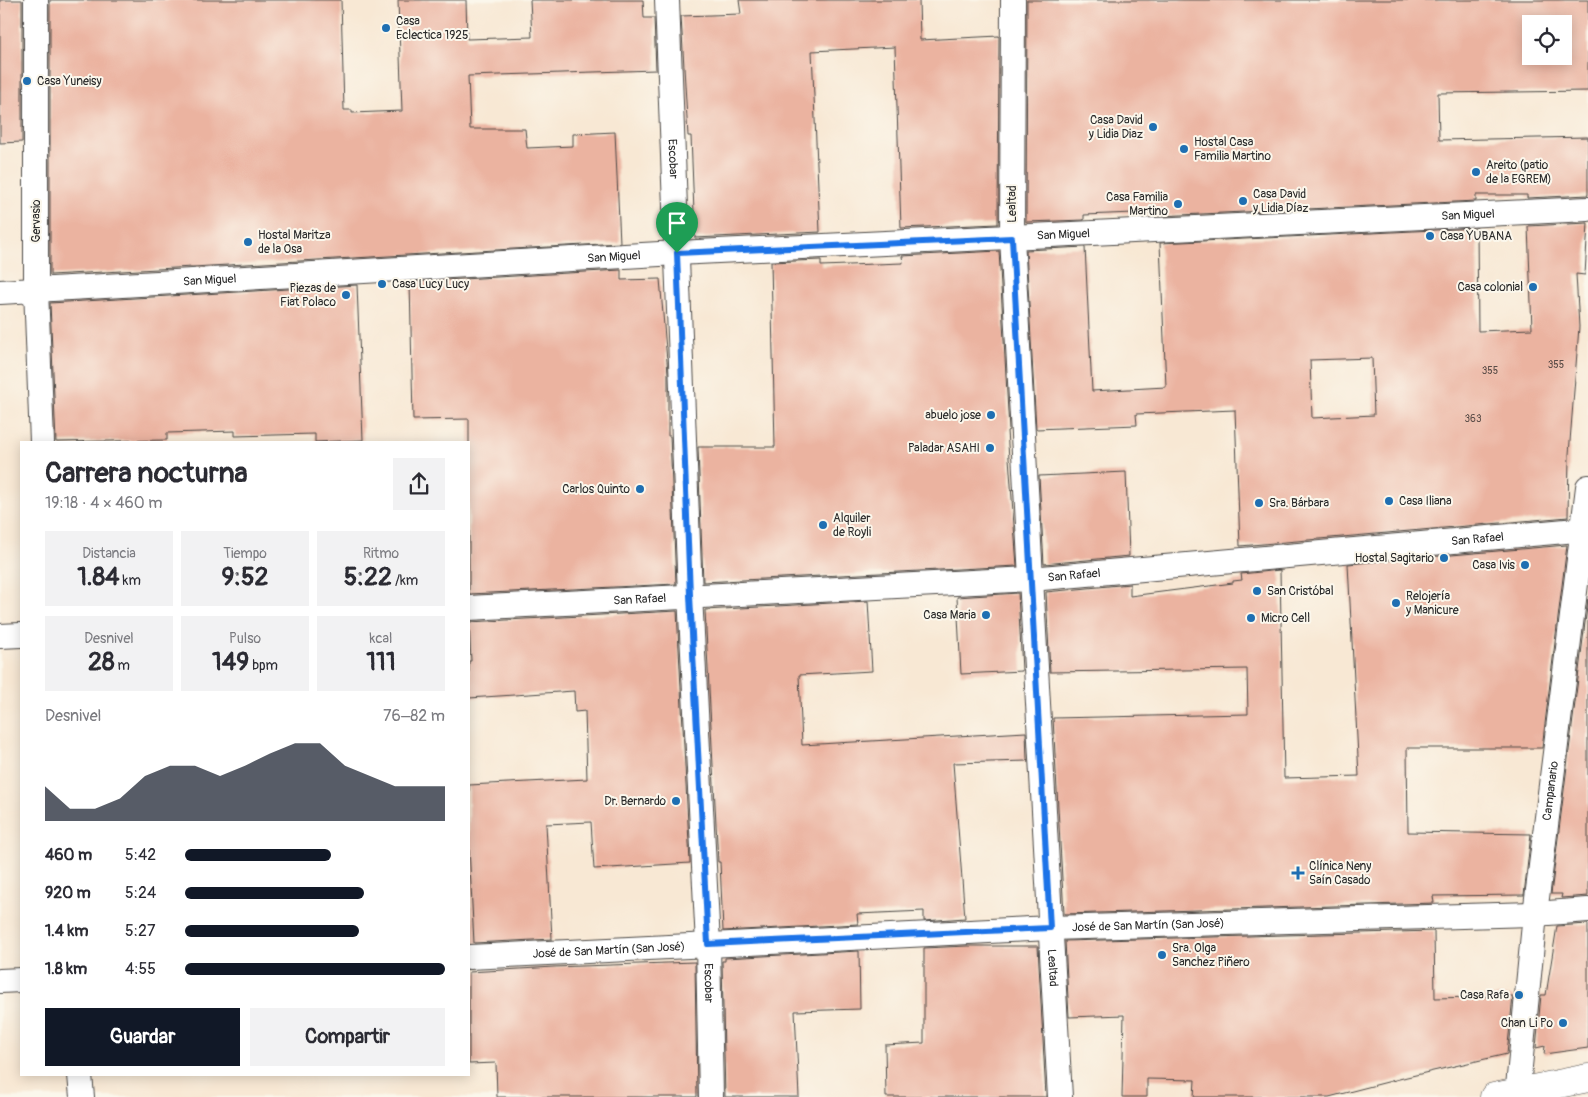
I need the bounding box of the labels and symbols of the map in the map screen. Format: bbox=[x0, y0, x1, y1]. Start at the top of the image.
place label: Casa Eclectica 1925 bbox=[396, 14, 469, 43]
marker: Casa Eclectica 1925 bbox=[380, 22, 392, 34]
place label: Casa Yuneisy bbox=[37, 74, 102, 89]
marker: Casa Yuneisy bbox=[21, 75, 33, 87]
place label: Casa David y Lidia Diaz bbox=[1088, 113, 1143, 142]
marker: Casa David y Lidia Diaz bbox=[1147, 121, 1159, 133]
place label: Hostal Casa Familia Martino bbox=[1194, 135, 1271, 164]
street label: Escobar bbox=[664, 139, 681, 180]
marker: Hostal Casa Familia Martino bbox=[1178, 143, 1190, 155]
place label: Areito (patio de la EGREM) bbox=[1486, 158, 1552, 187]
marker: Areito (patio de la EGREM) bbox=[1470, 166, 1482, 178]
street label: Lealtad bbox=[1005, 185, 1020, 223]
place label: Casa David y Lidia Díaz bbox=[1252, 187, 1309, 216]
place label: Casa Familia Martino bbox=[1106, 190, 1169, 219]
marker: Casa David y Lidia Díaz bbox=[1237, 195, 1249, 207]
marker: Casa Familia Martino bbox=[1172, 198, 1184, 210]
street label: Gervasio bbox=[29, 199, 44, 243]
pin bbox=[656, 202, 698, 253]
street label: San Miguel bbox=[1441, 207, 1495, 224]
street label: San Miguel bbox=[1036, 226, 1091, 244]
place label: Hostal Maritza de la Osa bbox=[258, 228, 331, 257]
place label: Casa YUBANA bbox=[1440, 229, 1512, 244]
marker: Casa YUBANA bbox=[1424, 230, 1436, 242]
marker: Hostal Maritza de la Osa bbox=[242, 236, 254, 248]
street label: San Miguel bbox=[587, 248, 641, 266]
street label: San Miguel bbox=[183, 271, 237, 289]
place label: Casa Lucy Lucy bbox=[392, 277, 469, 292]
marker: Casa Lucy Lucy bbox=[376, 278, 388, 290]
place label: Casa colonial bbox=[1457, 280, 1523, 295]
place label: Piezas de Fiat Polaco bbox=[280, 281, 337, 310]
marker: Casa colonial bbox=[1527, 281, 1539, 293]
marker: Piezas de Fiat Polaco bbox=[340, 289, 352, 301]
house number: 355 bbox=[1548, 359, 1564, 371]
house number: 355 bbox=[1482, 365, 1498, 377]
place label: abuelo jose bbox=[925, 408, 981, 423]
marker: abuelo jose bbox=[985, 409, 997, 421]
house number: 363 bbox=[1465, 413, 1482, 425]
place label: Paladar ASAHI bbox=[908, 441, 980, 456]
marker: Paladar ASAHI bbox=[984, 442, 996, 454]
place label: Carlos Quinto bbox=[562, 482, 631, 497]
marker: Carlos Quinto bbox=[634, 483, 646, 495]
place label: Casa Iliana bbox=[1399, 494, 1452, 509]
marker: Casa Iliana bbox=[1383, 495, 1395, 507]
place label: Sra. Bárbara bbox=[1269, 496, 1330, 511]
marker: Sra. Bárbara bbox=[1253, 497, 1265, 509]
place label: Alquiler de Royli bbox=[833, 511, 871, 540]
marker: Alquiler de Royli bbox=[817, 519, 829, 531]
street label: San Rafael bbox=[1450, 530, 1505, 549]
place label: Hostal Sagitario bbox=[1355, 551, 1435, 566]
marker: Hostal Sagitario bbox=[1438, 552, 1450, 564]
place label: Casa Ivis bbox=[1472, 558, 1516, 573]
marker: Casa Ivis bbox=[1519, 559, 1531, 571]
street label: San Rafael bbox=[1047, 566, 1101, 585]
place label: San Cristóbal bbox=[1267, 584, 1334, 599]
marker: San Cristóbal bbox=[1251, 585, 1263, 597]
place label: Relojería y Manicure bbox=[1405, 589, 1459, 618]
street label: San Rafael bbox=[613, 591, 667, 609]
marker: Relojería y Manicure bbox=[1390, 597, 1402, 609]
place label: Casa Maria bbox=[923, 608, 976, 623]
marker: Casa Maria bbox=[980, 609, 992, 621]
place label: Micro Cell bbox=[1261, 611, 1310, 626]
marker: Micro Cell bbox=[1245, 612, 1257, 624]
street label: Campanario bbox=[1540, 760, 1562, 822]
place label: Dr. Bernardo bbox=[604, 794, 667, 809]
marker: Dr. Bernardo bbox=[670, 795, 682, 807]
place label: Clínica Neny Saín Casado bbox=[1309, 859, 1371, 888]
marker: Clínica Neny Saín Casado bbox=[1291, 866, 1305, 880]
street label: José de San Martín (San José) bbox=[1072, 916, 1225, 935]
street label: José de San Martín (San José) bbox=[532, 939, 685, 962]
place label: Sra. Olga Sanchez Piñero bbox=[1172, 941, 1250, 970]
street label: Lealtad bbox=[1044, 949, 1061, 987]
marker: Sra. Olga Sanchez Piñero bbox=[1156, 949, 1168, 961]
street label: Escobar bbox=[700, 963, 716, 1004]
place label: Casa Rafa bbox=[1460, 988, 1509, 1003]
marker: Casa Rafa bbox=[1513, 989, 1525, 1001]
place label: Chan Li Po bbox=[1501, 1016, 1554, 1031]
marker: Chan Li Po bbox=[1557, 1017, 1569, 1029]

